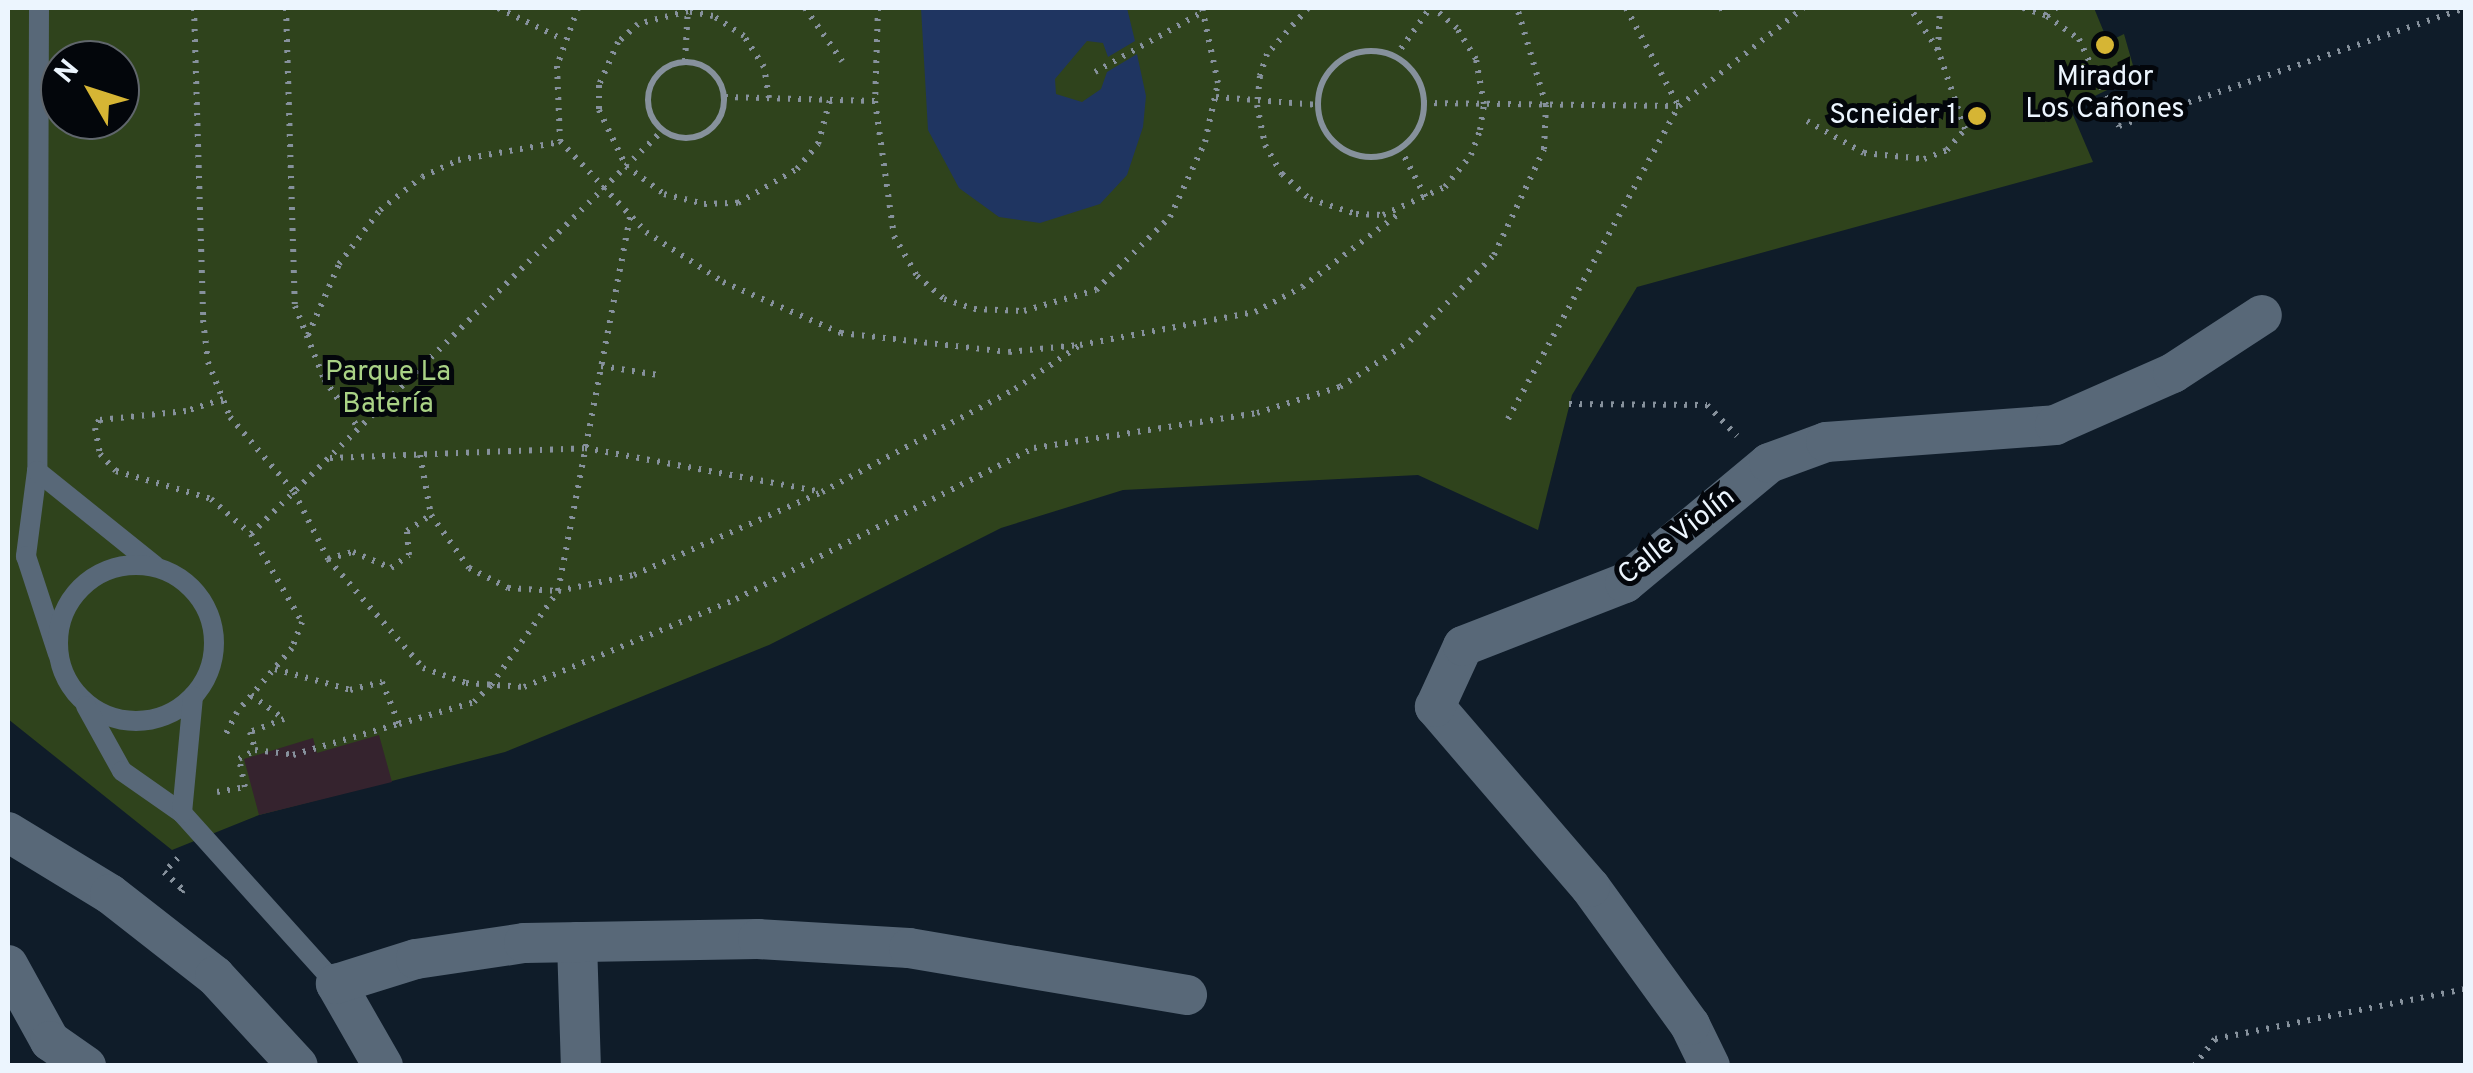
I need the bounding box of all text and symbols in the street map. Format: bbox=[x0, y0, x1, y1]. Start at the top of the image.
marker: Mirador Los Cañones bbox=[2094, 34, 2116, 56]
north arrow bbox=[40, 40, 140, 140]
text: N bbox=[48, 53, 89, 92]
place label: Mirador Los Cañones bbox=[2025, 61, 2185, 127]
place label: Scneider 1 bbox=[1829, 99, 1957, 133]
marker: Scneider 1 bbox=[1966, 105, 1988, 127]
park label: Parque La Batería bbox=[325, 356, 451, 422]
street label: Calle Violín bbox=[1611, 481, 1743, 593]

